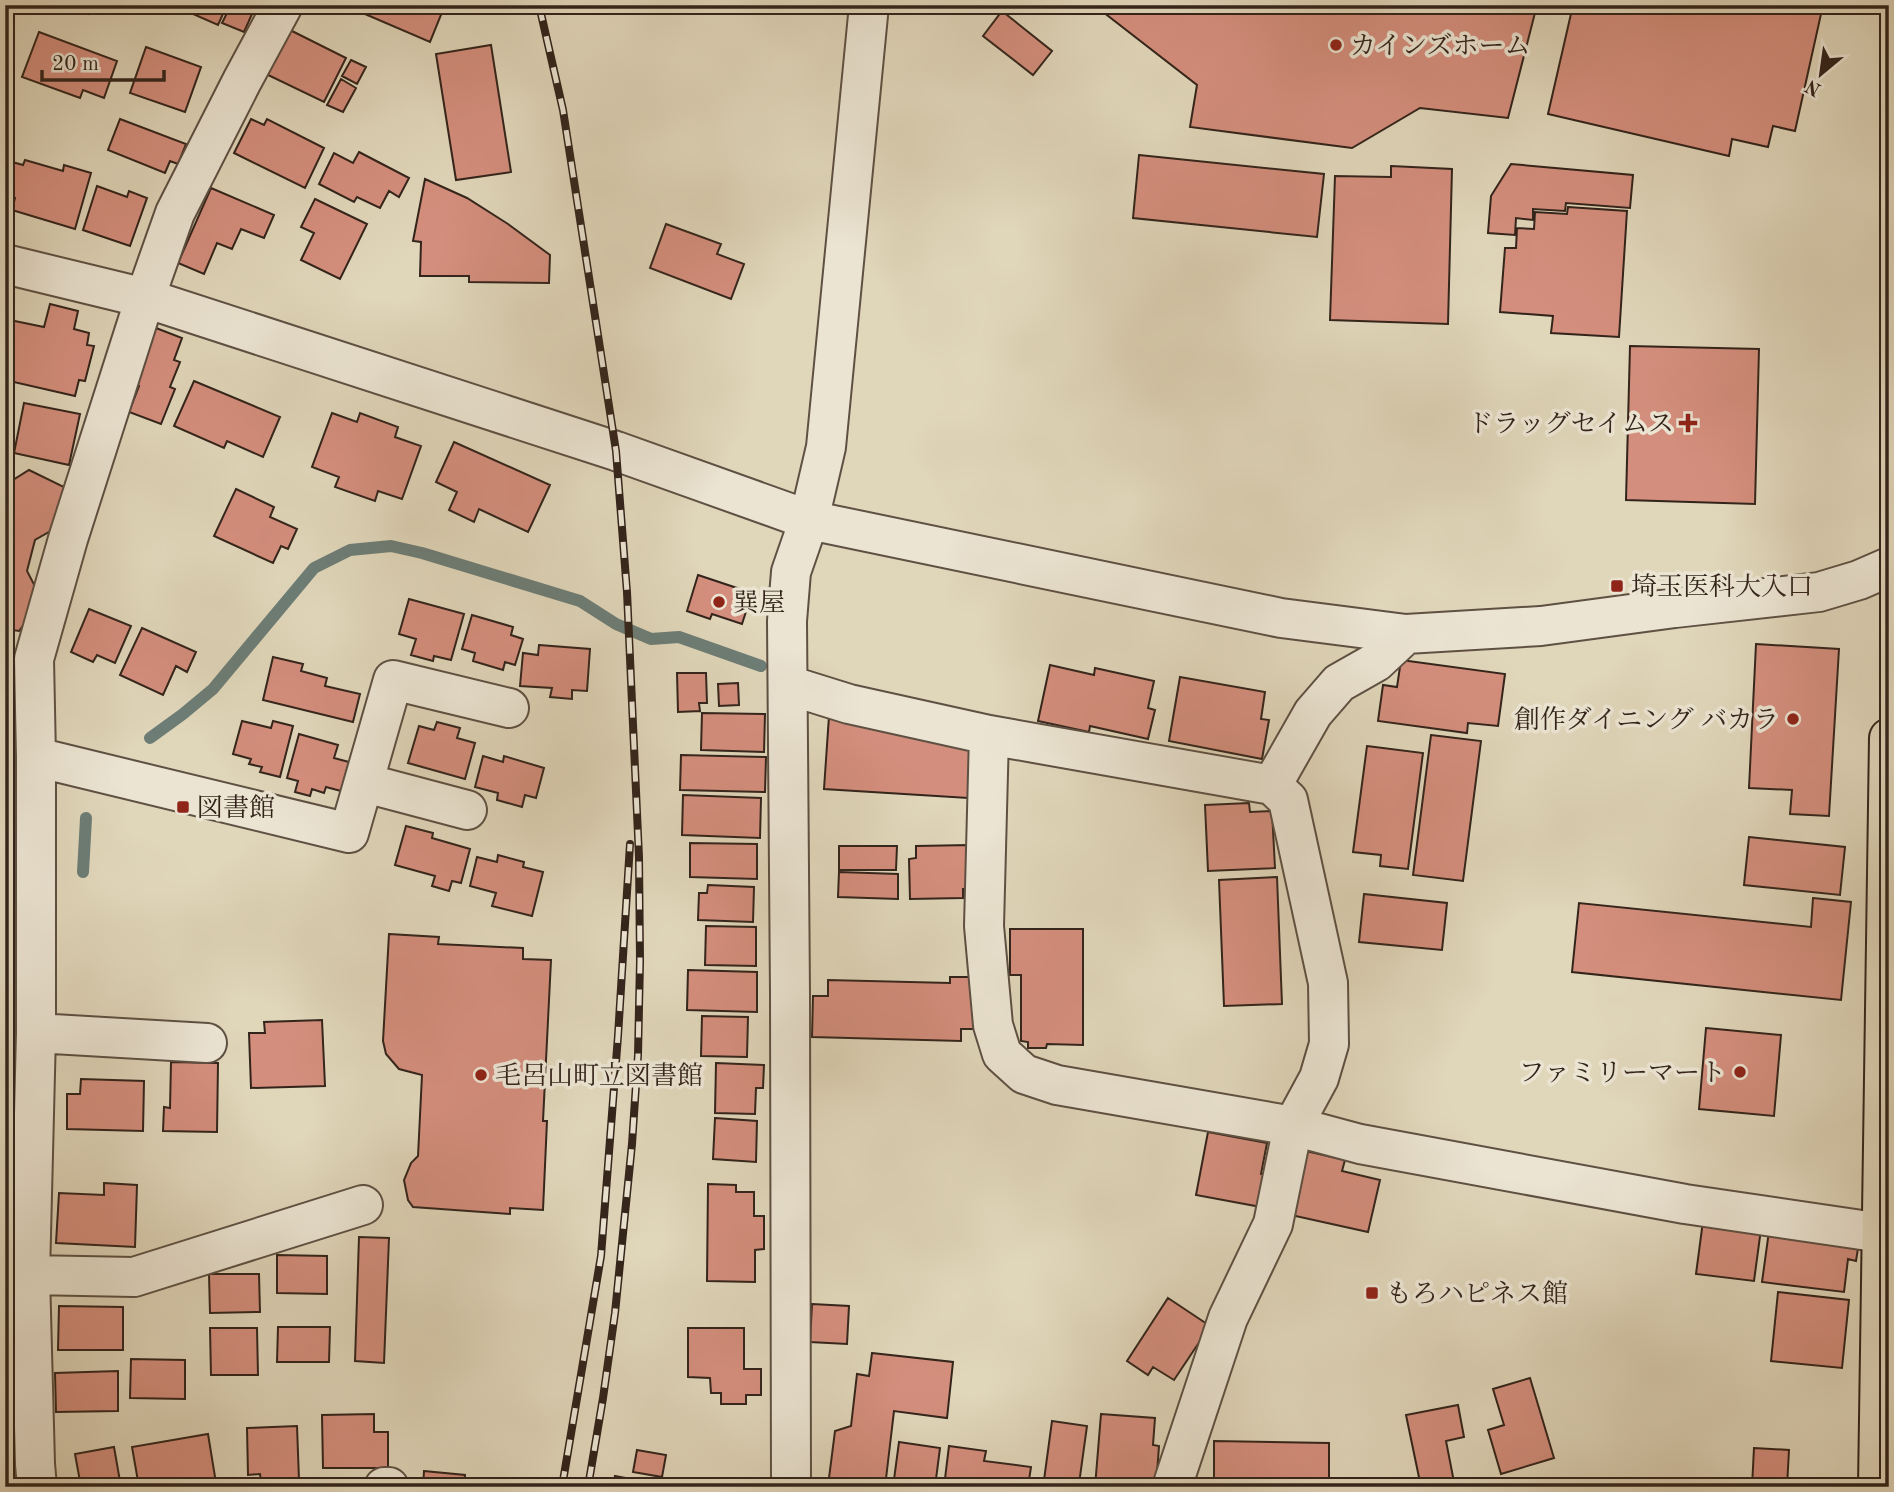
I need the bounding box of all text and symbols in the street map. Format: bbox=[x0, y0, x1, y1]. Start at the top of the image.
place label: カインズホーム bbox=[1350, 32, 1530, 60]
marker: カインズホーム bbox=[1328, 37, 1344, 53]
scale bar bbox=[42, 38, 164, 82]
north arrow bbox=[1786, 38, 1856, 108]
text: 20 m bbox=[52, 54, 99, 75]
text: N bbox=[1803, 75, 1825, 99]
place label: ドラッグセイムス bbox=[1467, 410, 1674, 438]
marker: ドラッグセイムス bbox=[1680, 415, 1696, 431]
place label: 埼玉医科大入口 bbox=[1631, 573, 1813, 601]
marker: 埼玉医科大入口 bbox=[1609, 578, 1625, 594]
place label: 巽屋 bbox=[733, 589, 785, 617]
marker: 巽屋 bbox=[711, 594, 727, 610]
place label: 創作ダイニング バカラ bbox=[1514, 706, 1779, 734]
marker: 創作ダイニング バカラ bbox=[1785, 711, 1801, 727]
place label: 図書館 bbox=[197, 794, 275, 822]
marker: 図書館 bbox=[175, 799, 191, 815]
place label: ファミリーマート bbox=[1519, 1061, 1726, 1087]
place label: 毛呂山町立図書館 bbox=[495, 1062, 703, 1090]
marker: ファミリーマート bbox=[1732, 1064, 1748, 1080]
marker: 毛呂山町立図書館 bbox=[473, 1067, 489, 1083]
place label: もろハピネス館 bbox=[1386, 1280, 1568, 1308]
marker: もろハピネス館 bbox=[1364, 1285, 1380, 1301]

